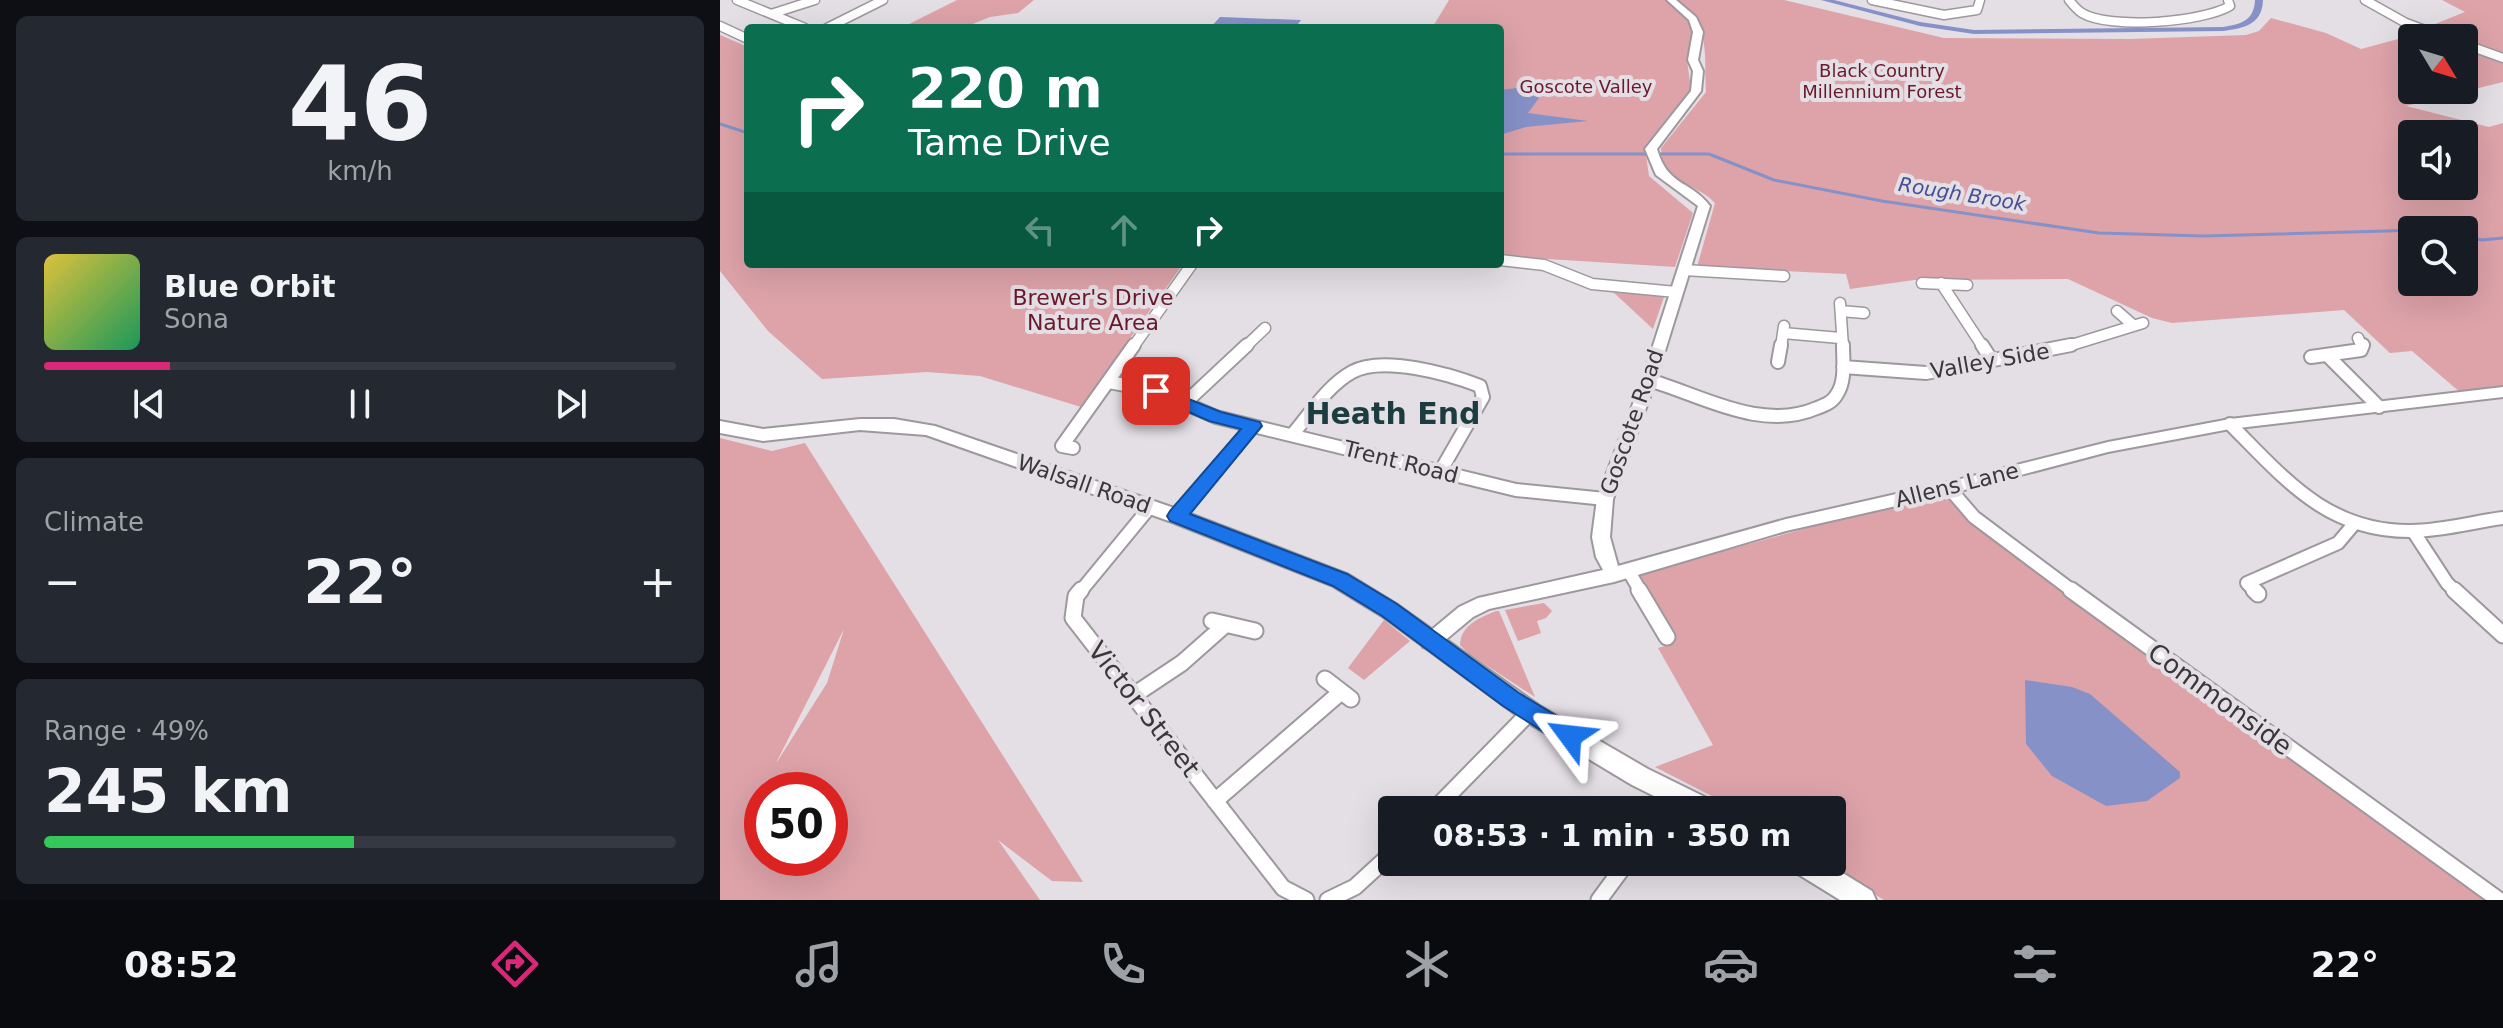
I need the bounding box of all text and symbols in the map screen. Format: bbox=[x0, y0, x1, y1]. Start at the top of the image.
north arrow bbox=[2398, 24, 2478, 104]
map controls bbox=[2398, 24, 2478, 296]
text: 46 bbox=[288, 43, 432, 165]
text: 220 m bbox=[908, 55, 1103, 120]
icon: right bbox=[776, 56, 880, 160]
park label: Black Country Millennium Forest bbox=[1802, 60, 1962, 102]
park label: Goscote Valley bbox=[1520, 76, 1653, 97]
button: sound bbox=[2398, 120, 2478, 200]
text: Tame Drive bbox=[908, 122, 1111, 163]
text: km/h bbox=[327, 156, 393, 186]
water label: Rough Brook bbox=[1897, 172, 2029, 216]
icon: left bbox=[1018, 208, 1062, 252]
icon: ahead bbox=[1102, 208, 1146, 252]
icon: right bbox=[1186, 208, 1230, 252]
button: search bbox=[2398, 216, 2478, 296]
text: Blue Orbit bbox=[164, 269, 336, 304]
park label: Brewer's Drive Nature Area bbox=[1013, 285, 1173, 335]
text: Sona bbox=[164, 304, 229, 334]
street label: Valley Side bbox=[1929, 338, 2051, 384]
street label: Goscote Road bbox=[1595, 346, 1669, 498]
pin bbox=[1122, 357, 1190, 425]
icon: arrive bbox=[1134, 369, 1178, 413]
icon: previous bbox=[127, 382, 171, 426]
icon: pause bbox=[338, 382, 382, 426]
icon: next bbox=[549, 382, 593, 426]
district label: Heath End bbox=[1305, 396, 1481, 431]
street label: Trent Road bbox=[1340, 435, 1461, 488]
street label: Walsall Road bbox=[1014, 450, 1154, 518]
street label: Allens Lane bbox=[1893, 458, 2021, 512]
text: Climate bbox=[44, 507, 144, 537]
text: 22° bbox=[303, 547, 417, 617]
text: − bbox=[44, 556, 81, 607]
text: + bbox=[639, 556, 676, 607]
street label: Victor Street bbox=[1082, 636, 1206, 782]
street label: Commonside bbox=[2142, 637, 2298, 761]
position arrow bbox=[1528, 694, 1612, 778]
text: Range · 49% bbox=[44, 716, 209, 746]
text: 245 km bbox=[44, 756, 293, 826]
speed limit sign: 50 bbox=[744, 772, 848, 876]
text: 08:53 · 1 min · 350 m bbox=[1433, 818, 1791, 853]
icon: directions bbox=[487, 936, 543, 992]
icon: music bbox=[791, 936, 847, 992]
icon: phone bbox=[1095, 936, 1151, 992]
icon: climate bbox=[1399, 936, 1455, 992]
icon: car bbox=[1703, 936, 1759, 992]
icon: filters bbox=[2007, 936, 2063, 992]
text: 08:52 bbox=[124, 944, 239, 985]
text: 22° bbox=[2311, 944, 2379, 985]

